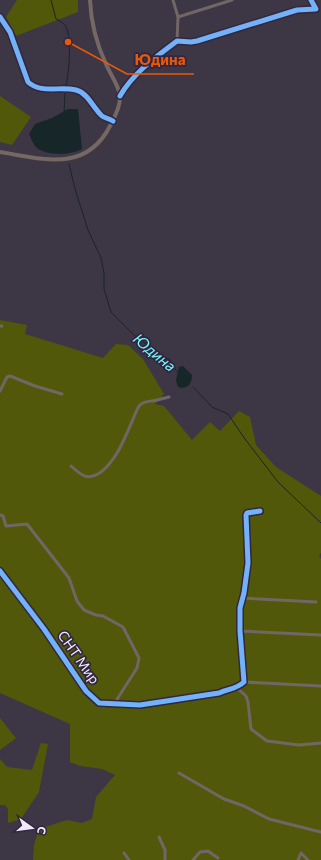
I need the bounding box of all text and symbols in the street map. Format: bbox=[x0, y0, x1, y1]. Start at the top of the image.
callout: Юдина bbox=[127, 47, 194, 74]
text: Юдина bbox=[135, 50, 186, 68]
water label: Юдина bbox=[130, 329, 180, 375]
street label: СНТ Мир bbox=[54, 627, 104, 687]
north arrow bbox=[12, 808, 52, 848]
text: С bbox=[35, 825, 49, 836]

